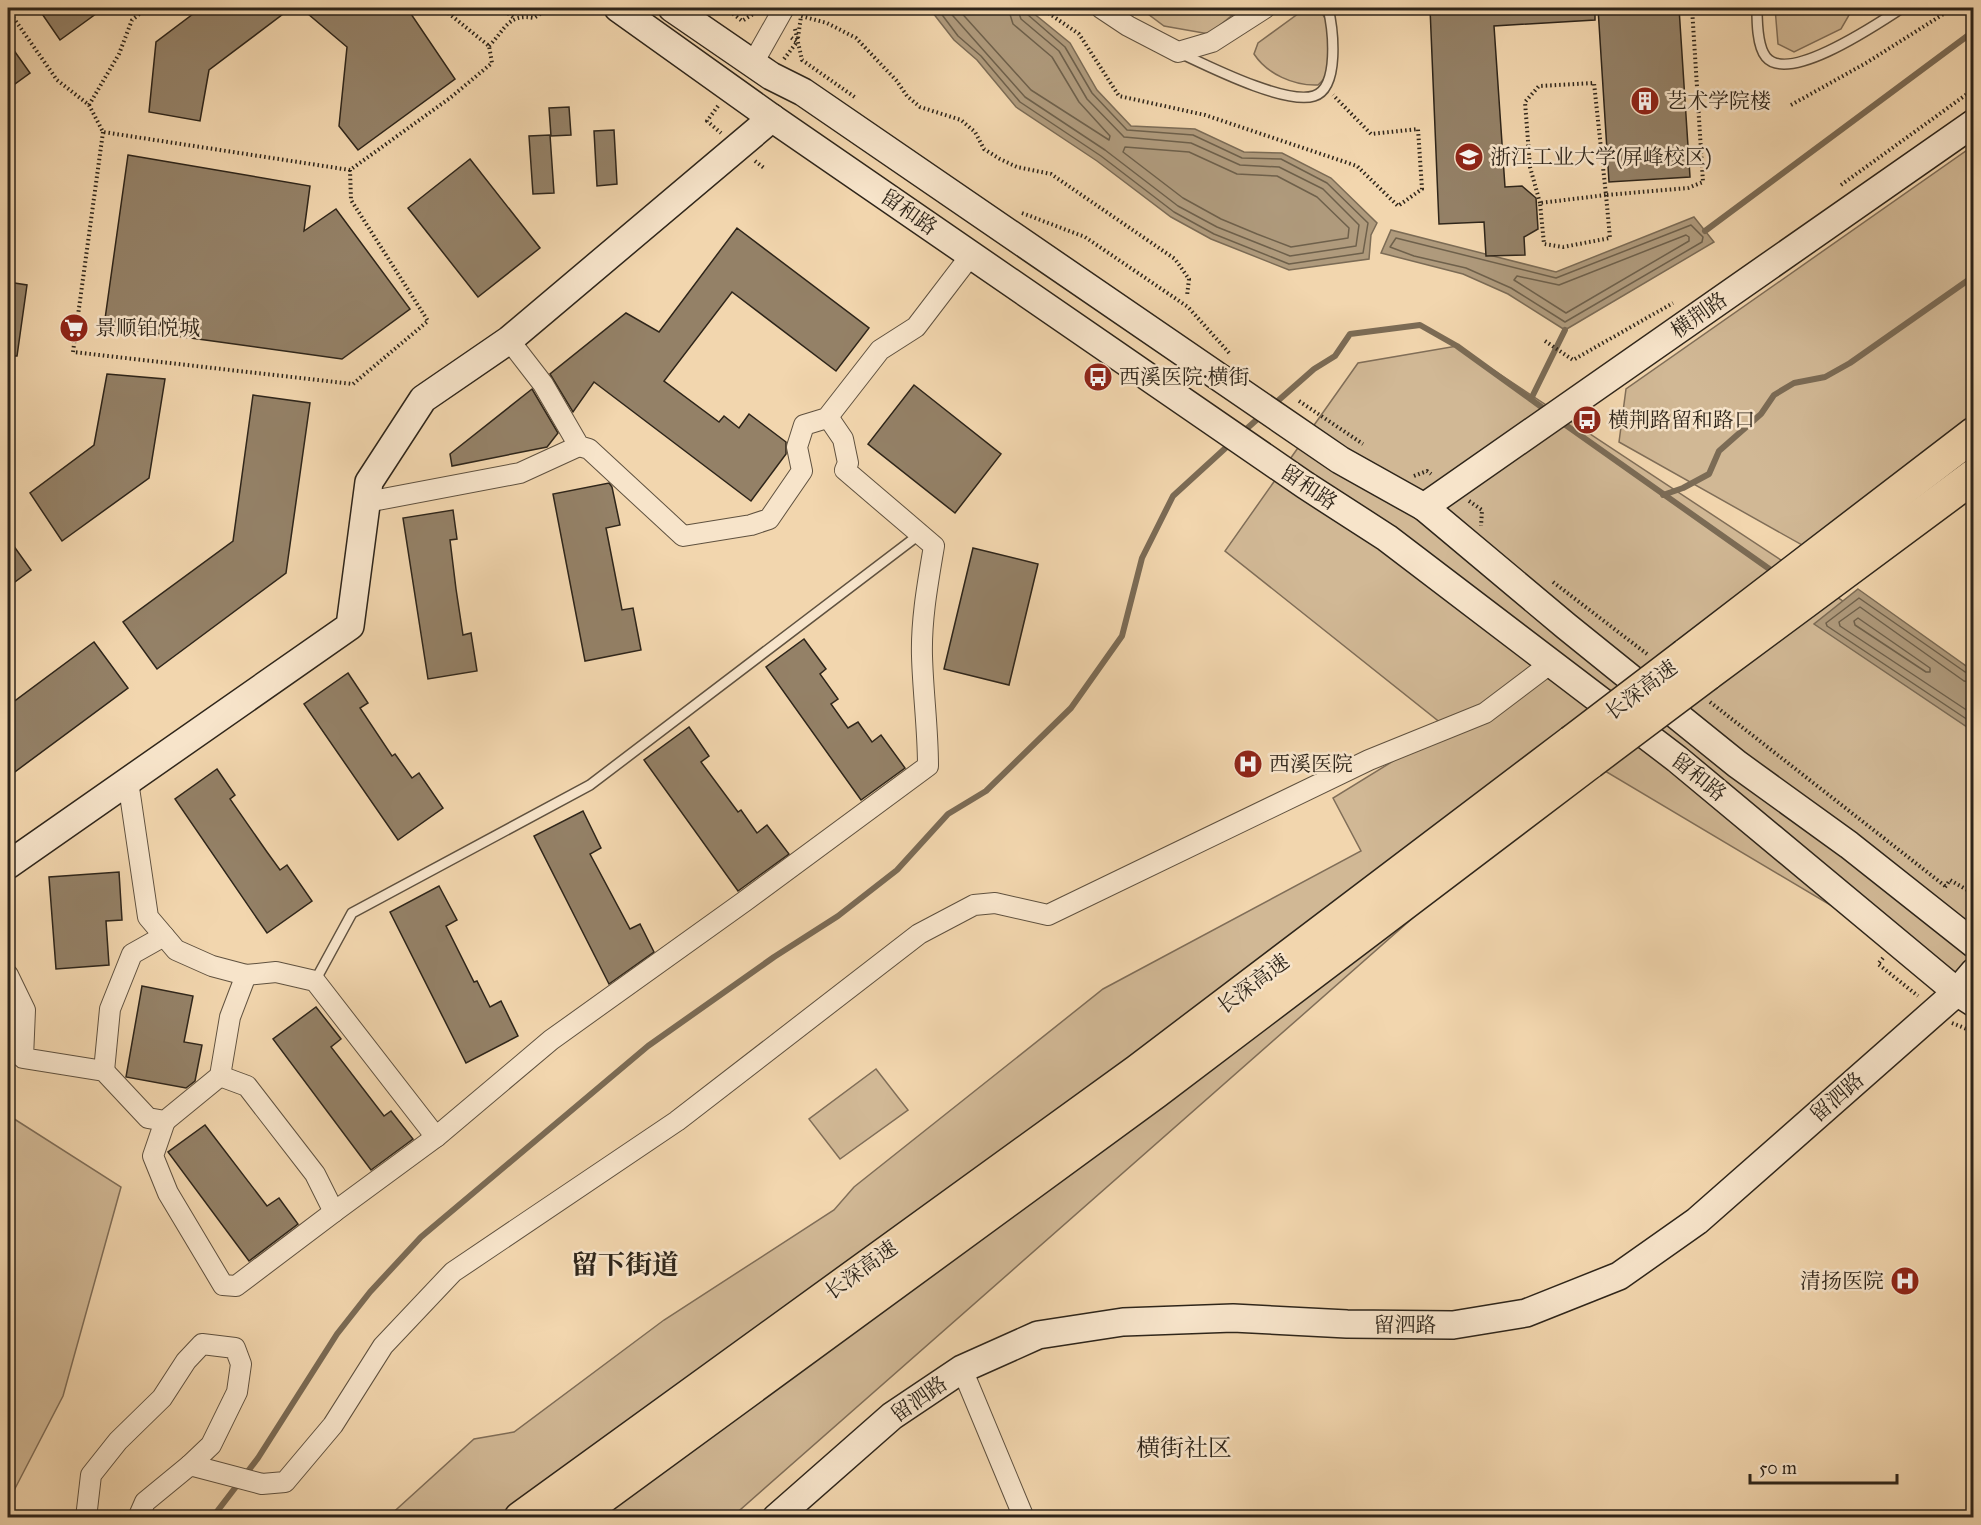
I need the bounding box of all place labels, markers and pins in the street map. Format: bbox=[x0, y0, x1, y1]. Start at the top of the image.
building icon: 艺术学院楼 bbox=[1629, 85, 1661, 117]
place label: 艺术学院楼 bbox=[1666, 88, 1771, 114]
school or university icon: 浙江工业大学(屏峰校区) bbox=[1453, 141, 1485, 173]
place label: 浙江工业大学(屏峰校区) bbox=[1490, 144, 1712, 170]
supermarket icon: 景顺铂悦城 bbox=[58, 312, 90, 344]
place label: 景顺铂悦城 bbox=[95, 315, 200, 341]
bus stop icon: 西溪医院·横街 bbox=[1082, 361, 1114, 393]
place label: 西溪医院·横街 bbox=[1119, 364, 1250, 390]
bus stop icon: 横荆路留和路口 bbox=[1571, 404, 1603, 436]
place label: 横荆路留和路口 bbox=[1608, 407, 1755, 433]
hospital icon: 西溪医院 bbox=[1232, 748, 1264, 780]
place label: 西溪医院 bbox=[1269, 751, 1353, 777]
hospital icon: 清扬医院 bbox=[1889, 1265, 1921, 1297]
place label: 清扬医院 bbox=[1800, 1268, 1884, 1294]

